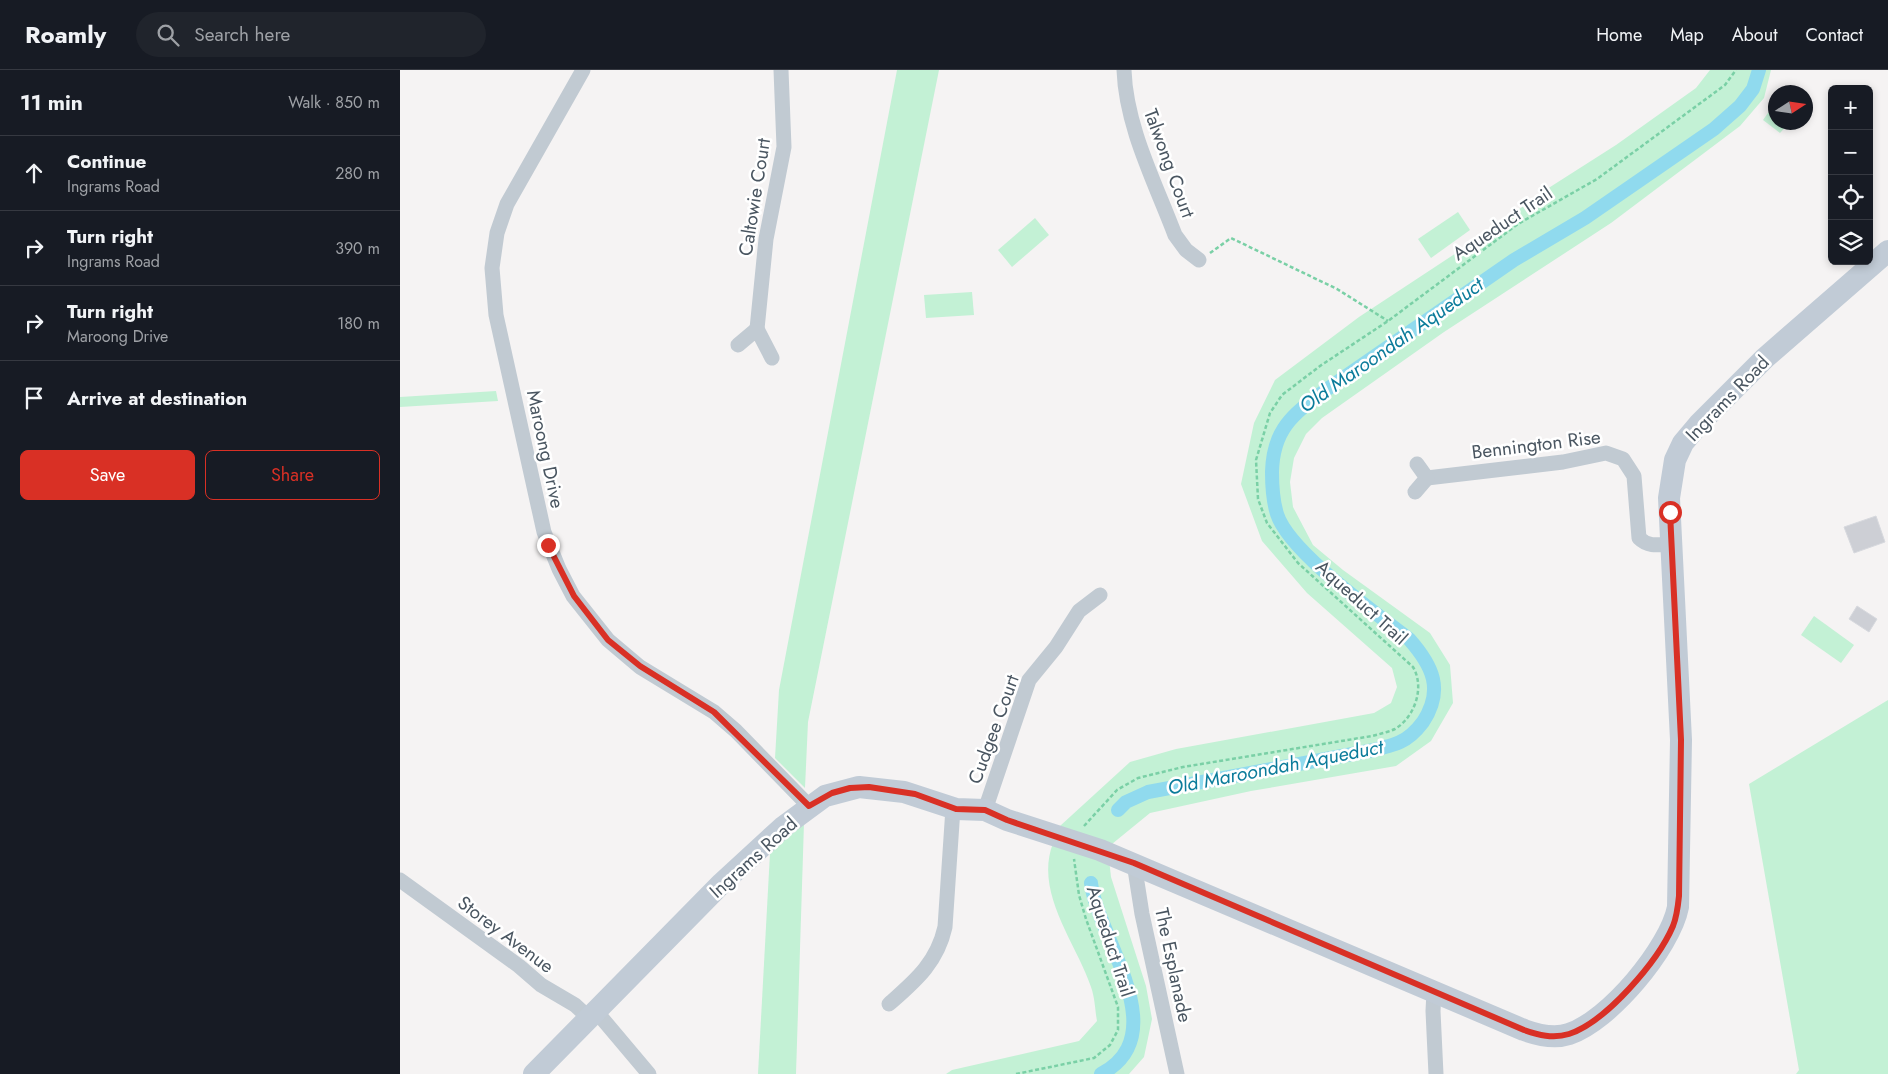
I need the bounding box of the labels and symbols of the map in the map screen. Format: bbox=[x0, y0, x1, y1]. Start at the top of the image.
north arrow bbox=[1768, 85, 1813, 130]
street label: Talwong Court bbox=[1137, 105, 1202, 222]
street label: Caltowie Court bbox=[732, 136, 777, 258]
street label: Aqueduct Trail bbox=[1447, 180, 1558, 267]
water label: Old Maroondah Aqueduct bbox=[1293, 270, 1490, 420]
street label: Ingrams Road bbox=[1679, 349, 1775, 447]
street label: Maroong Drive bbox=[520, 387, 571, 511]
street label: Bennington Rise bbox=[1470, 423, 1602, 466]
route start bbox=[1659, 501, 1682, 524]
route end bbox=[537, 534, 560, 557]
street label: Aqueduct Trail bbox=[1310, 554, 1414, 651]
street label: Cudgee Court bbox=[961, 670, 1026, 788]
water label: Old Maroondah Aqueduct bbox=[1165, 732, 1387, 803]
street label: Ingrams Road bbox=[703, 810, 803, 904]
street label: Aqueduct Trail bbox=[1080, 882, 1141, 1000]
street label: Storey Avenue bbox=[452, 889, 560, 980]
street label: The Esplanade bbox=[1148, 905, 1199, 1025]

